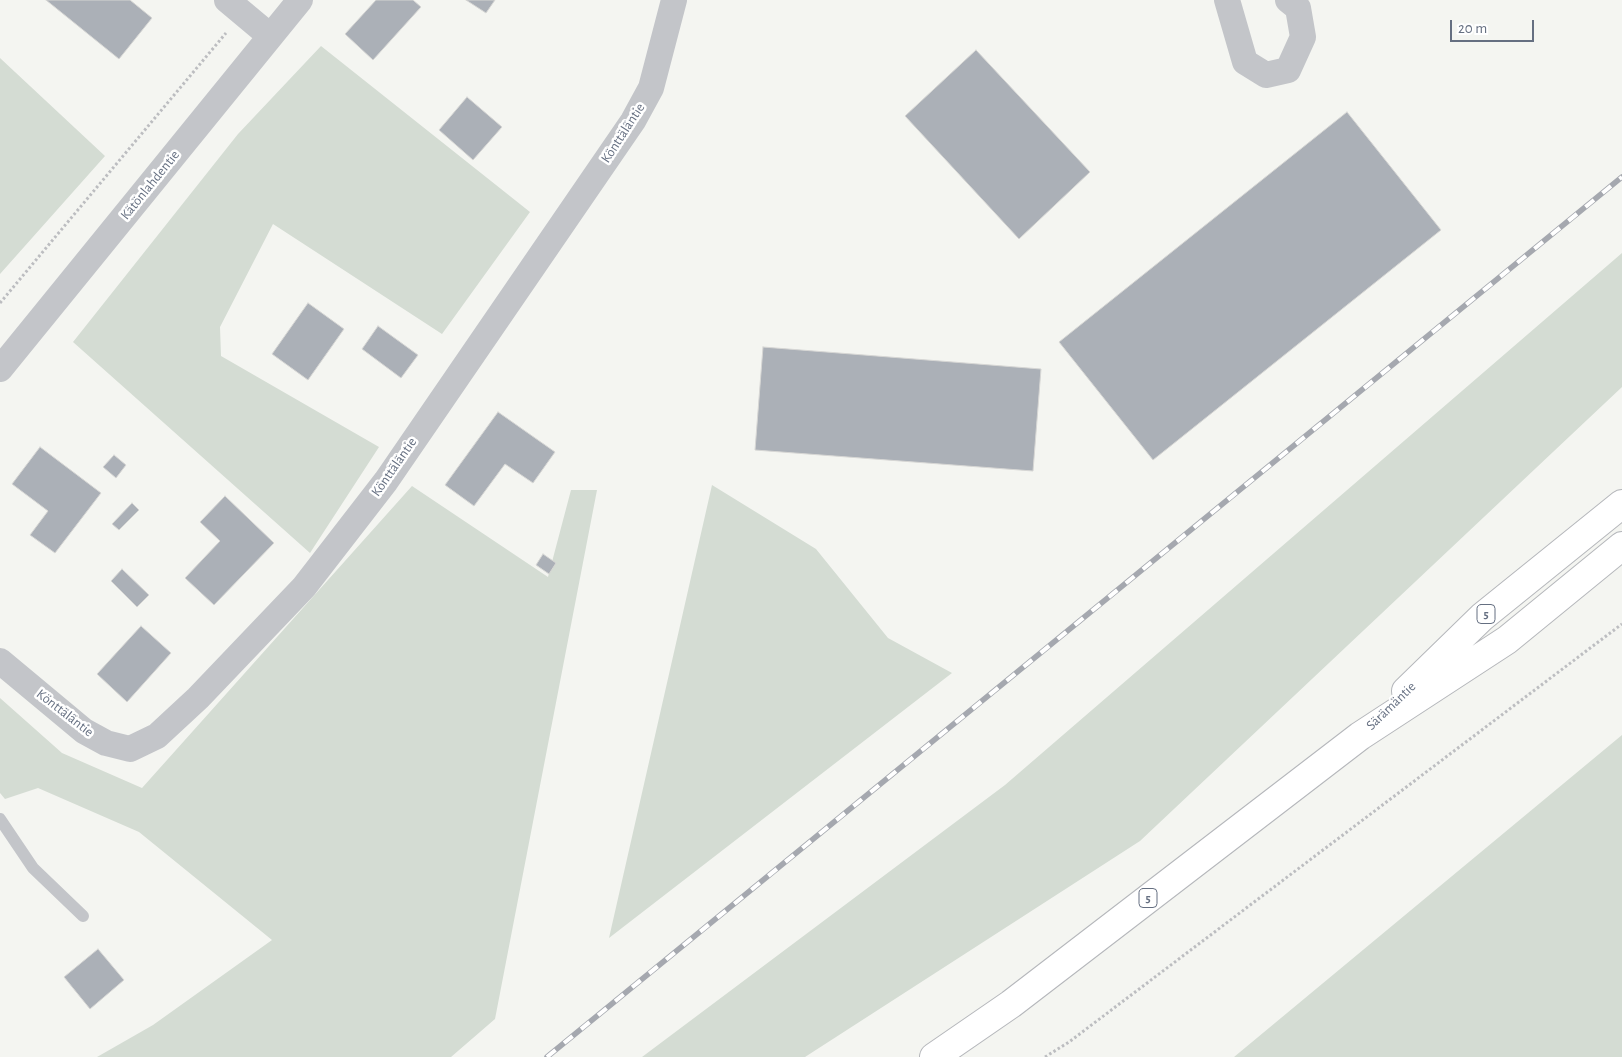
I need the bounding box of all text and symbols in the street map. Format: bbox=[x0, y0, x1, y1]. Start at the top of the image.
scale bar bbox=[1452, 10, 1536, 42]
text: 20 m bbox=[1458, 21, 1487, 36]
street label: Könttäläntie bbox=[597, 100, 649, 166]
street label: Kätönlahdentie bbox=[117, 147, 183, 223]
street label: Könttäläntie bbox=[368, 434, 420, 500]
road number: 5 bbox=[1477, 604, 1495, 624]
street label: Särämäntie bbox=[1363, 678, 1419, 734]
street label: Könttäläntie bbox=[33, 685, 97, 741]
road number: 5 bbox=[1139, 888, 1157, 908]

